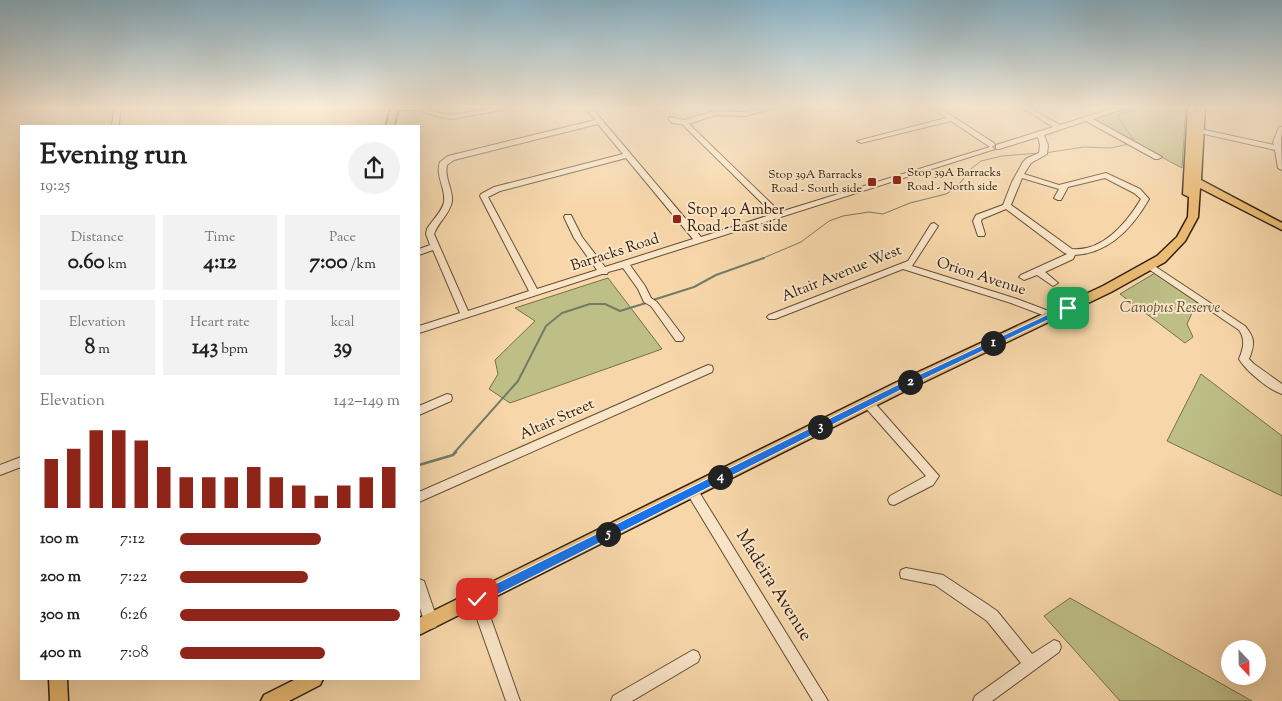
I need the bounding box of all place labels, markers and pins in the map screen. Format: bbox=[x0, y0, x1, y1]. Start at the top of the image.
place label: Stop 39A Barracks Road - North side bbox=[907, 164, 1001, 196]
place label: Stop 39A Barracks Road - South side bbox=[768, 166, 862, 198]
marker: Stop 39A Barracks Road - North side bbox=[891, 174, 903, 186]
marker: Stop 39A Barracks Road - South side bbox=[866, 176, 878, 188]
place label: Stop 40 Amber Road - East side bbox=[687, 200, 788, 238]
marker: Stop 40 Amber Road - East side bbox=[671, 213, 683, 225]
pin bbox=[1047, 287, 1089, 329]
pin: 1 bbox=[980, 330, 1006, 356]
pin: 2 bbox=[898, 370, 922, 394]
pin: 3 bbox=[808, 414, 832, 440]
pin: 4 bbox=[708, 464, 732, 490]
pin: 5 bbox=[596, 522, 620, 546]
pin bbox=[456, 578, 498, 620]

